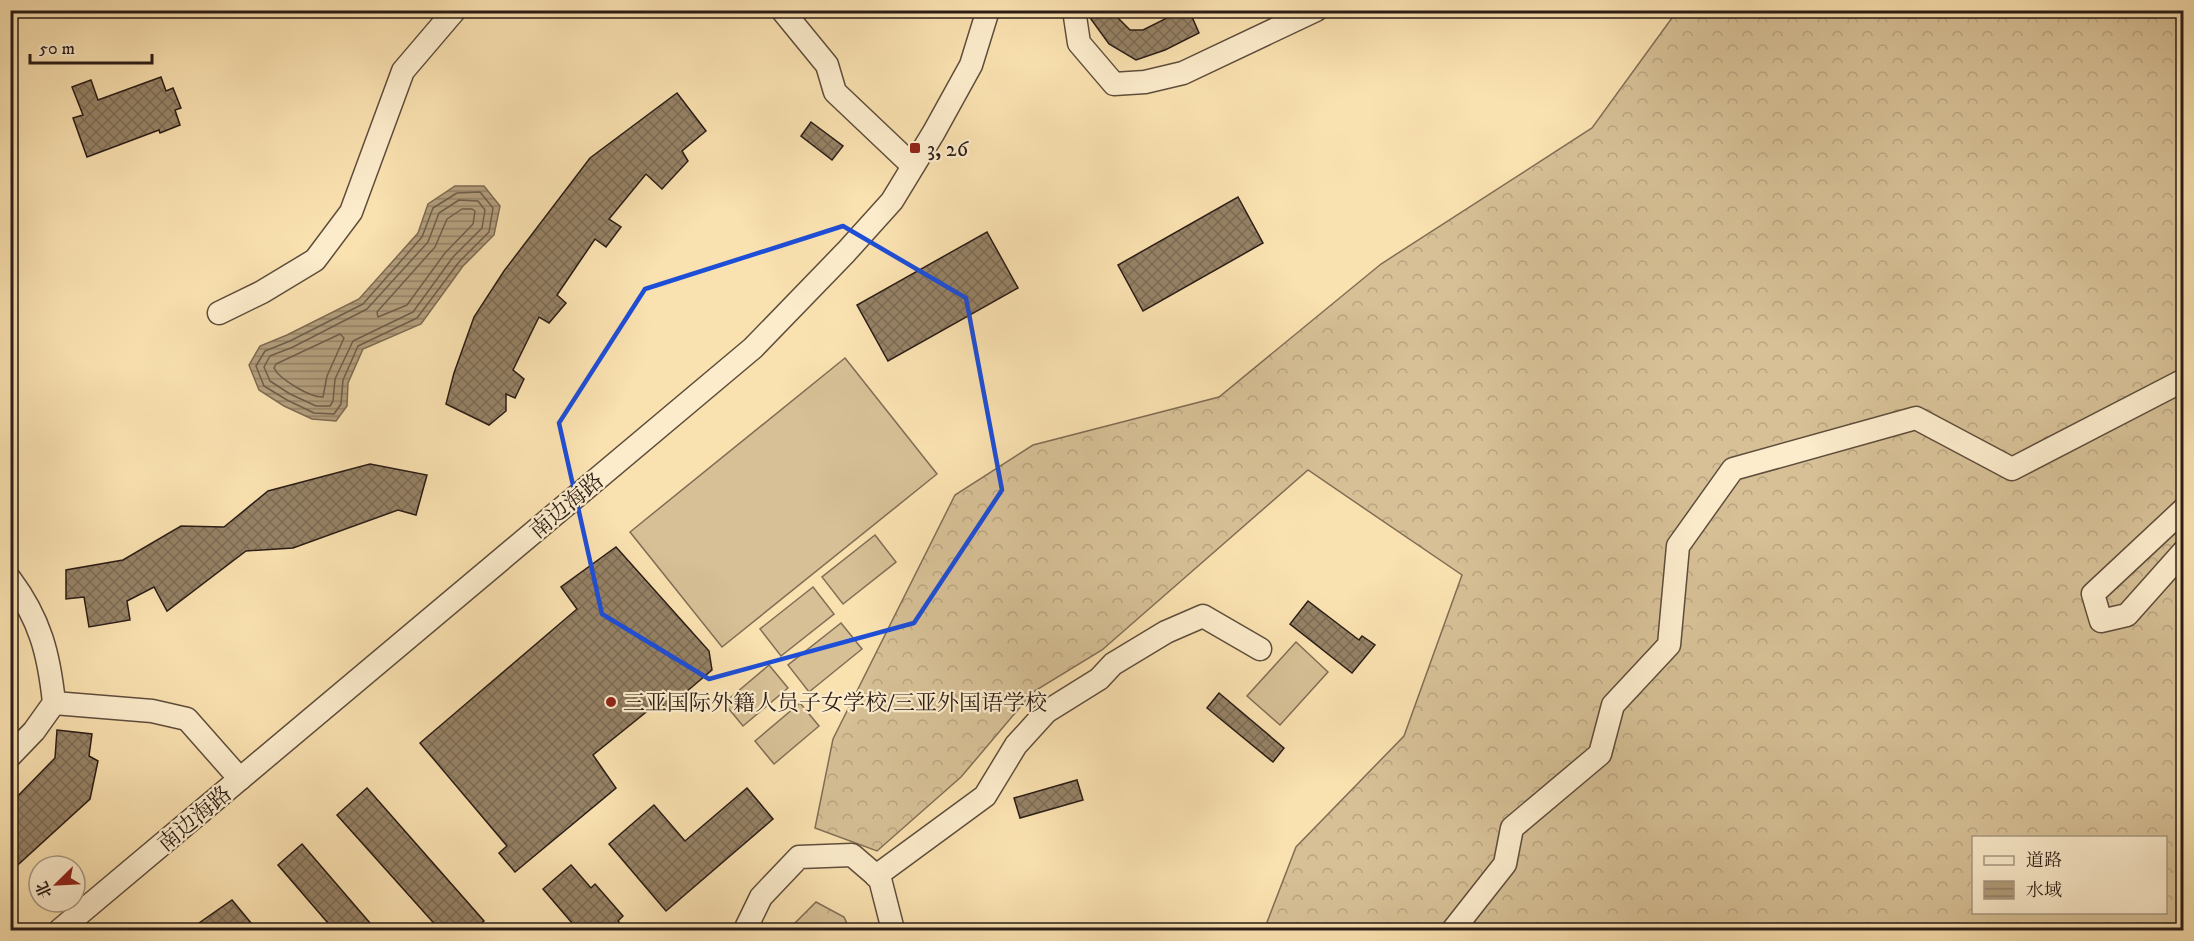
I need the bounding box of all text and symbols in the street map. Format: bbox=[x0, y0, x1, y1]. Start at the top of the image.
scale bar bbox=[30, 27, 152, 65]
text: 50 m bbox=[39, 38, 75, 60]
place label: 3, 26 bbox=[927, 136, 970, 163]
marker: 3, 26 bbox=[908, 141, 922, 155]
street label: 南边海路 bbox=[525, 468, 609, 545]
place label: 三亚国际外籍人员子女学校/三亚外国语学校 bbox=[623, 690, 1047, 717]
marker: 三亚国际外籍人员子女学校/三亚外国语学校 bbox=[604, 695, 618, 709]
street label: 南边海路 bbox=[153, 781, 237, 858]
legend bbox=[1972, 836, 2167, 914]
text: 道路 bbox=[2026, 850, 2062, 872]
north arrow bbox=[27, 854, 87, 914]
text: 北 bbox=[32, 878, 57, 901]
text: 水域 bbox=[2026, 880, 2062, 902]

